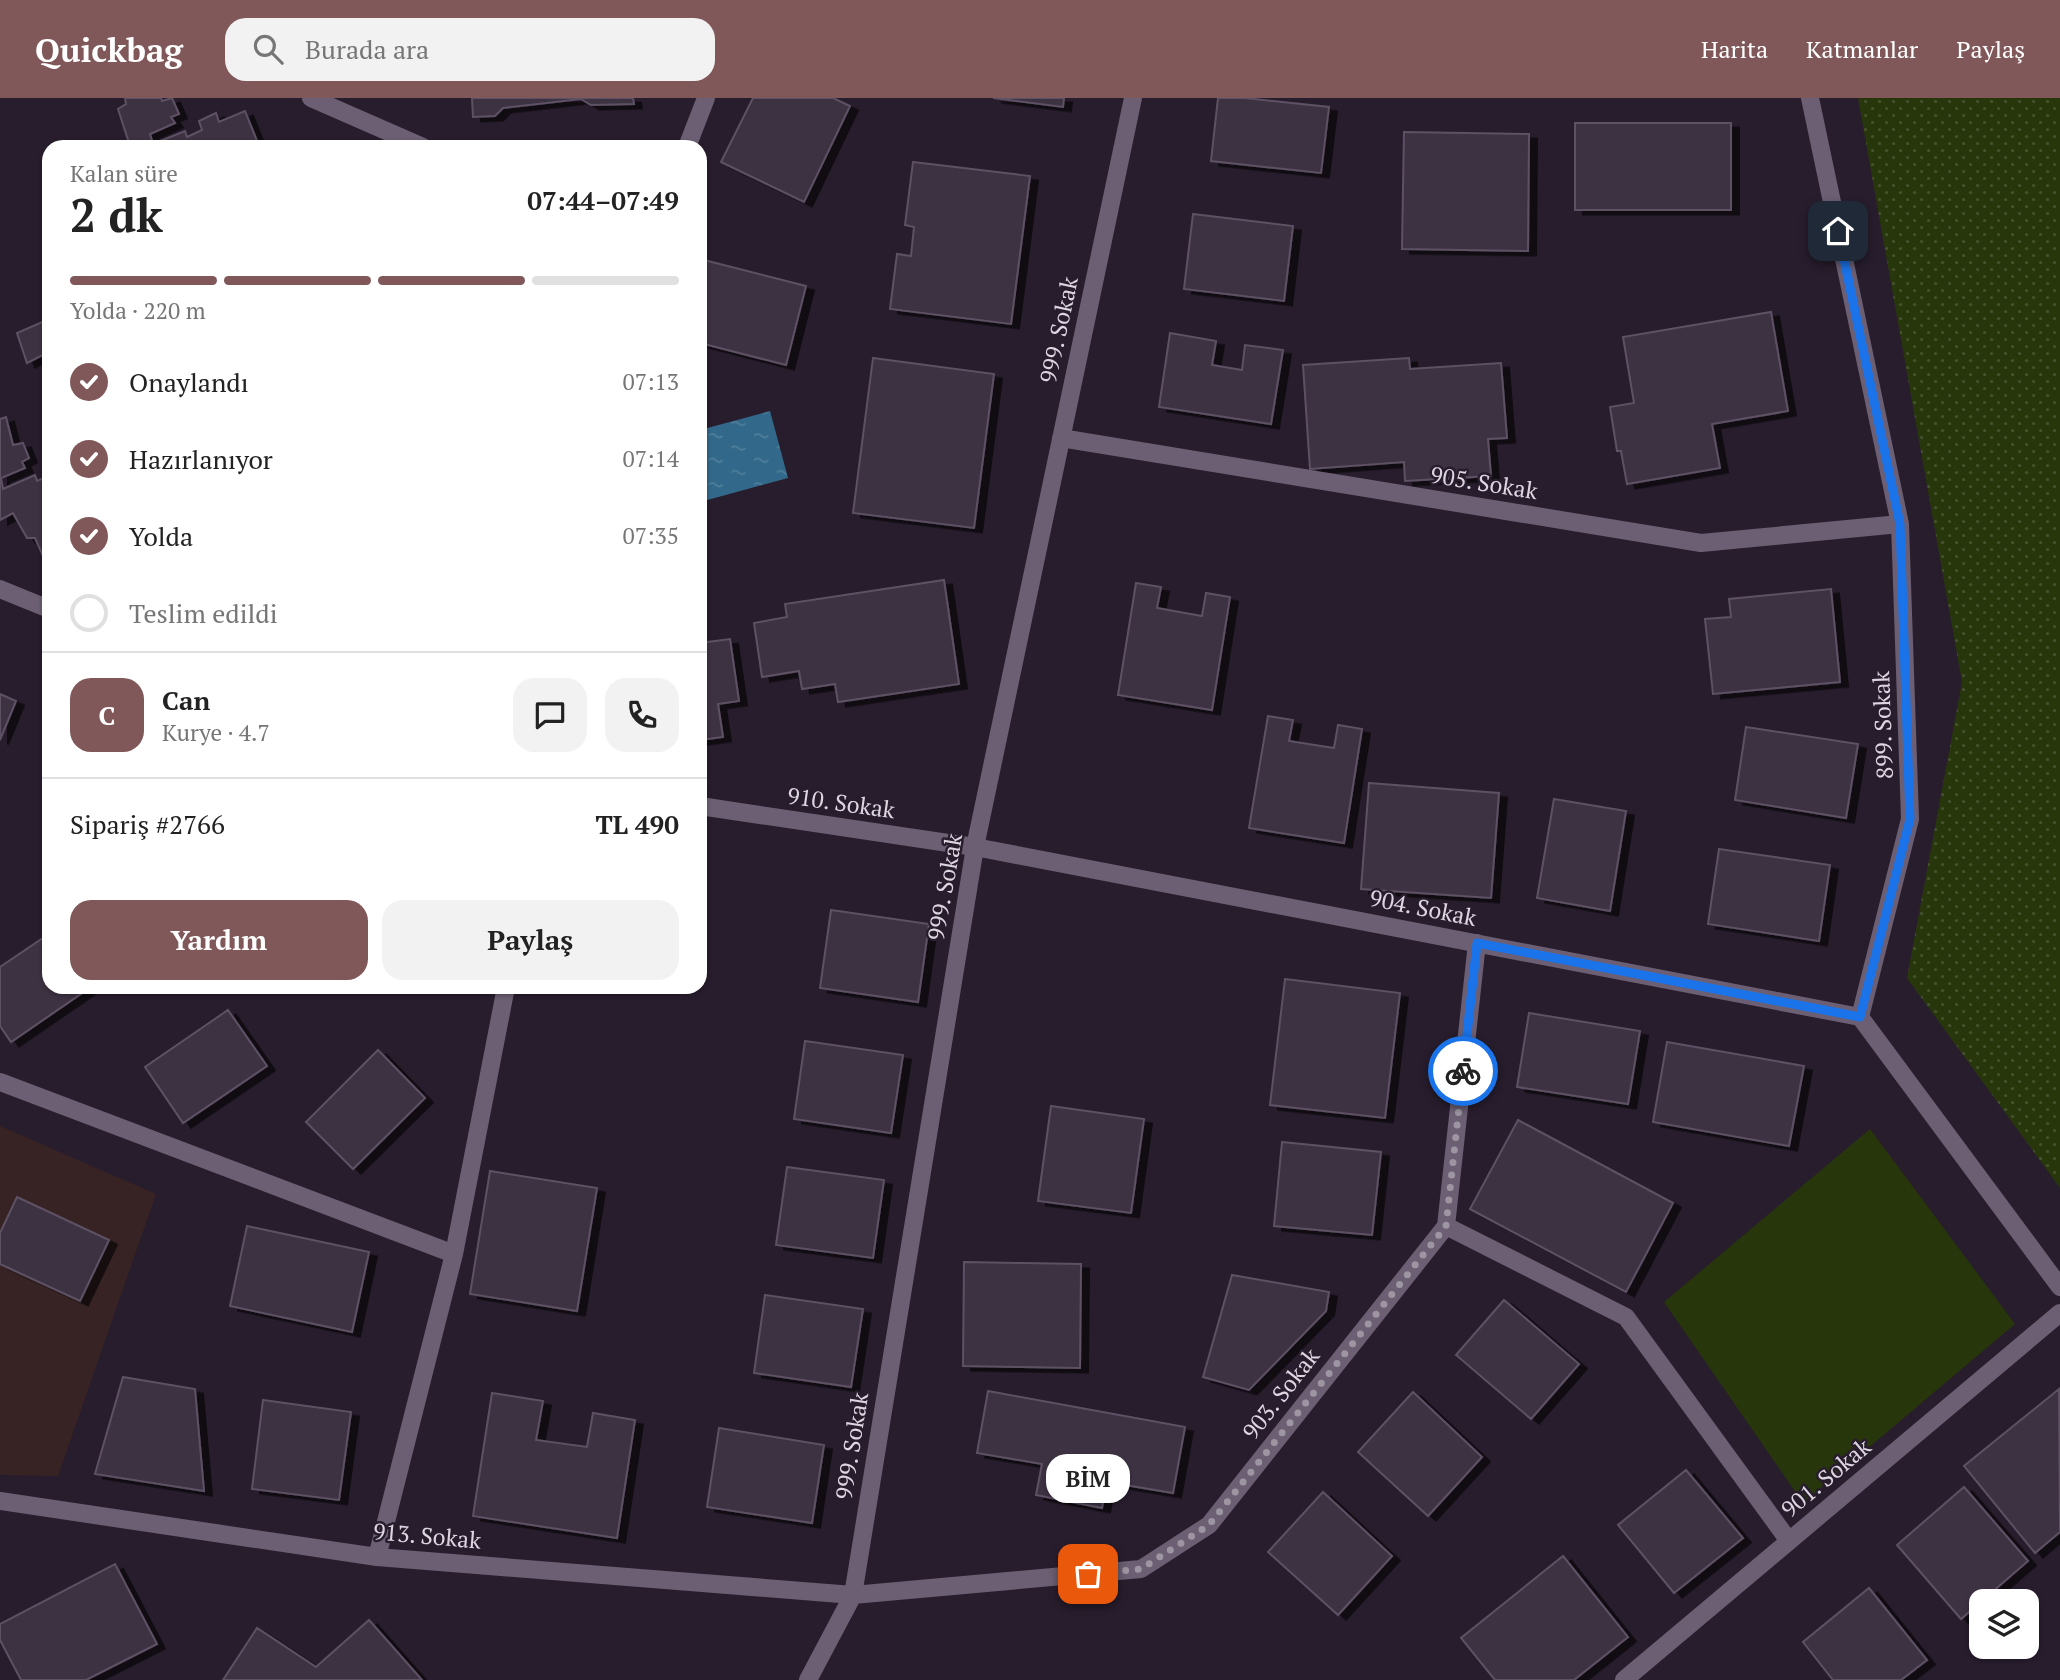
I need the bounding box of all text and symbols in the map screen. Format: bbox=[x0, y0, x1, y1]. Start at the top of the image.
search box bbox=[225, 18, 715, 81]
text: Quickbag bbox=[35, 28, 183, 71]
icon: search bbox=[249, 30, 287, 68]
text: Burada ara bbox=[305, 32, 429, 66]
text: Harita bbox=[1701, 33, 1768, 65]
text: Katmanlar bbox=[1806, 33, 1918, 65]
text: Paylaş bbox=[1956, 33, 2025, 65]
text: Kalan süre bbox=[70, 158, 178, 189]
text: 07:44–07:49 bbox=[527, 183, 679, 217]
text: 2 dk bbox=[70, 184, 163, 245]
pin bbox=[1808, 201, 1868, 261]
icon: home bbox=[1819, 212, 1857, 250]
street label: 999. Sokak bbox=[1032, 274, 1085, 386]
text: Yolda · 220 m bbox=[70, 295, 206, 326]
icon: check bbox=[70, 363, 108, 401]
text: Onaylandı bbox=[129, 365, 249, 399]
text: 07:13 bbox=[622, 366, 679, 397]
icon: check bbox=[70, 440, 108, 478]
text: Hazırlanıyor bbox=[129, 442, 273, 476]
text: 07:14 bbox=[622, 443, 679, 474]
street label: 905. Sokak bbox=[1428, 459, 1540, 506]
icon: check bbox=[70, 517, 108, 555]
text: Yolda bbox=[129, 519, 193, 553]
text: 07:35 bbox=[622, 520, 679, 551]
text: Teslim edildi bbox=[129, 596, 278, 630]
street label: 899. Sokak bbox=[1865, 670, 1900, 780]
button: chat bbox=[513, 678, 587, 752]
button: phone bbox=[605, 678, 679, 752]
text: Can bbox=[162, 683, 210, 717]
text: C bbox=[99, 698, 115, 732]
text: Kurye · 4.7 bbox=[162, 717, 270, 748]
street label: 910. Sokak bbox=[785, 780, 897, 825]
text: Sipariş #2766 bbox=[70, 807, 225, 841]
text: TL 490 bbox=[595, 807, 679, 841]
street label: 999. Sokak bbox=[920, 831, 969, 943]
street label: 904. Sokak bbox=[1367, 882, 1479, 933]
button: Yardım bbox=[70, 900, 368, 980]
button: Paylaş bbox=[382, 900, 679, 980]
courier bbox=[1428, 1036, 1498, 1106]
icon: bike bbox=[1444, 1052, 1482, 1090]
street label: 903. Sokak bbox=[1235, 1341, 1326, 1446]
street label: 999. Sokak bbox=[828, 1390, 875, 1502]
street label: 901. Sokak bbox=[1774, 1431, 1877, 1524]
callout: BİM bbox=[1046, 1455, 1130, 1504]
text: BİM bbox=[1066, 1463, 1110, 1494]
street label: 913. Sokak bbox=[372, 1515, 482, 1556]
pin bbox=[1058, 1544, 1118, 1604]
icon: bag bbox=[1069, 1555, 1107, 1593]
map controls bbox=[1969, 1589, 2039, 1659]
button: layers bbox=[1969, 1589, 2039, 1659]

